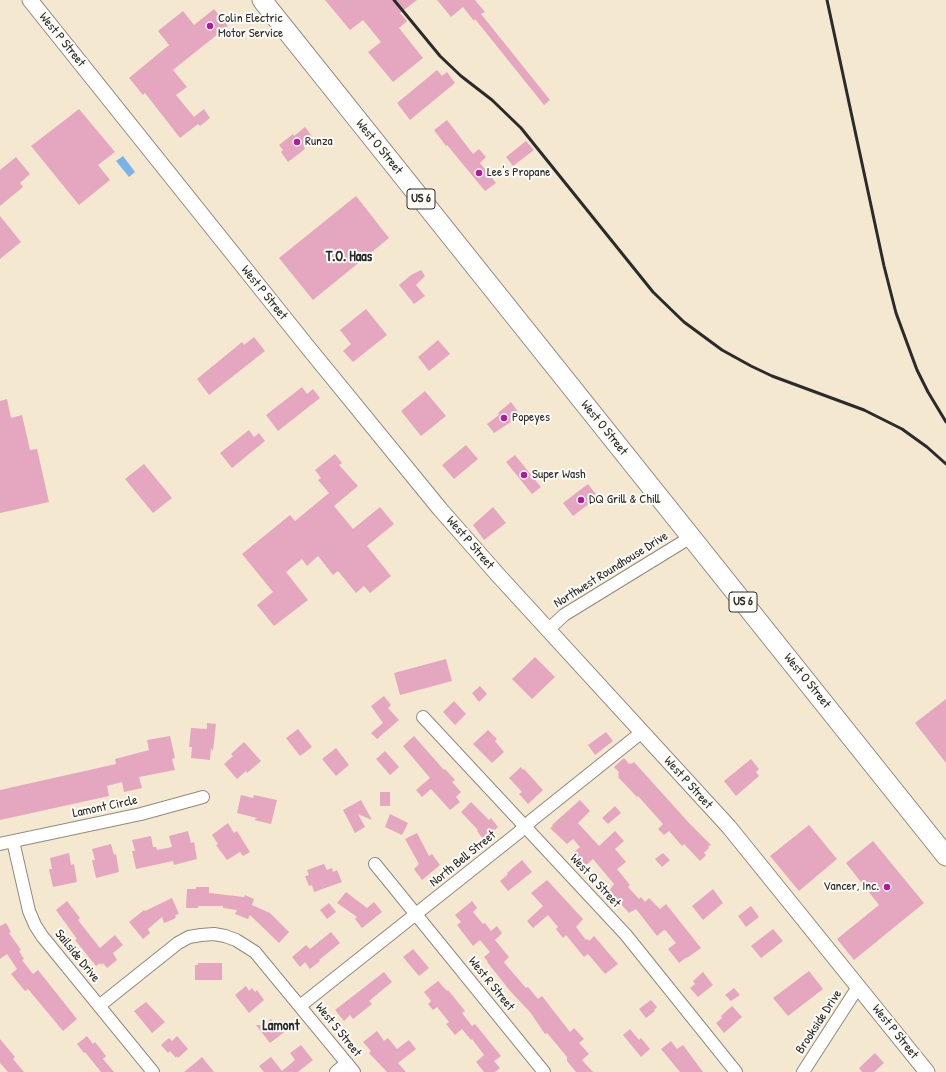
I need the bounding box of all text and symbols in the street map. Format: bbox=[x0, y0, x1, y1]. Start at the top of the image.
street label: West P Street bbox=[35, 10, 89, 70]
place label: Colin Electric Motor Service bbox=[218, 11, 283, 42]
marker: Colin Electric Motor Service bbox=[205, 21, 215, 31]
street label: West O Street bbox=[352, 116, 406, 178]
place label: Runza bbox=[305, 134, 333, 150]
marker: Runza bbox=[292, 137, 302, 147]
place label: Lee's Propane bbox=[487, 165, 551, 181]
marker: Lee's Propane bbox=[474, 168, 484, 178]
road number: US 6 bbox=[407, 189, 435, 209]
district label: T.O. Haas bbox=[326, 249, 372, 265]
street label: West P Street bbox=[237, 263, 291, 323]
street label: West O Street bbox=[577, 397, 631, 459]
place label: Popeyes bbox=[512, 410, 550, 426]
marker: Popeyes bbox=[499, 413, 509, 423]
place label: Super Wash bbox=[532, 467, 585, 483]
marker: Super Wash bbox=[519, 470, 529, 480]
place label: DQ Grill & Chill bbox=[589, 492, 660, 508]
marker: DQ Grill & Chill bbox=[576, 495, 586, 505]
street label: West P Street bbox=[443, 513, 497, 573]
street label: Northwest Roundhouse Drive bbox=[551, 529, 671, 611]
road number: US 6 bbox=[729, 592, 757, 612]
street label: West O Street bbox=[780, 650, 834, 712]
street label: West P Street bbox=[660, 754, 716, 812]
street label: Lamont Circle bbox=[71, 793, 139, 821]
street label: North Bell Street bbox=[427, 828, 499, 890]
street label: West Q Street bbox=[566, 851, 624, 911]
place label: Vancer, Inc. bbox=[823, 879, 879, 895]
marker: Vancer, Inc. bbox=[882, 882, 892, 892]
street label: Sailside Drive bbox=[51, 927, 103, 985]
street label: West R Street bbox=[465, 954, 517, 1014]
street label: Brookside Drive bbox=[793, 987, 845, 1057]
street label: West S Street bbox=[312, 1000, 364, 1060]
street label: West P Street bbox=[868, 1002, 922, 1062]
district label: Lamont bbox=[262, 1018, 300, 1034]

